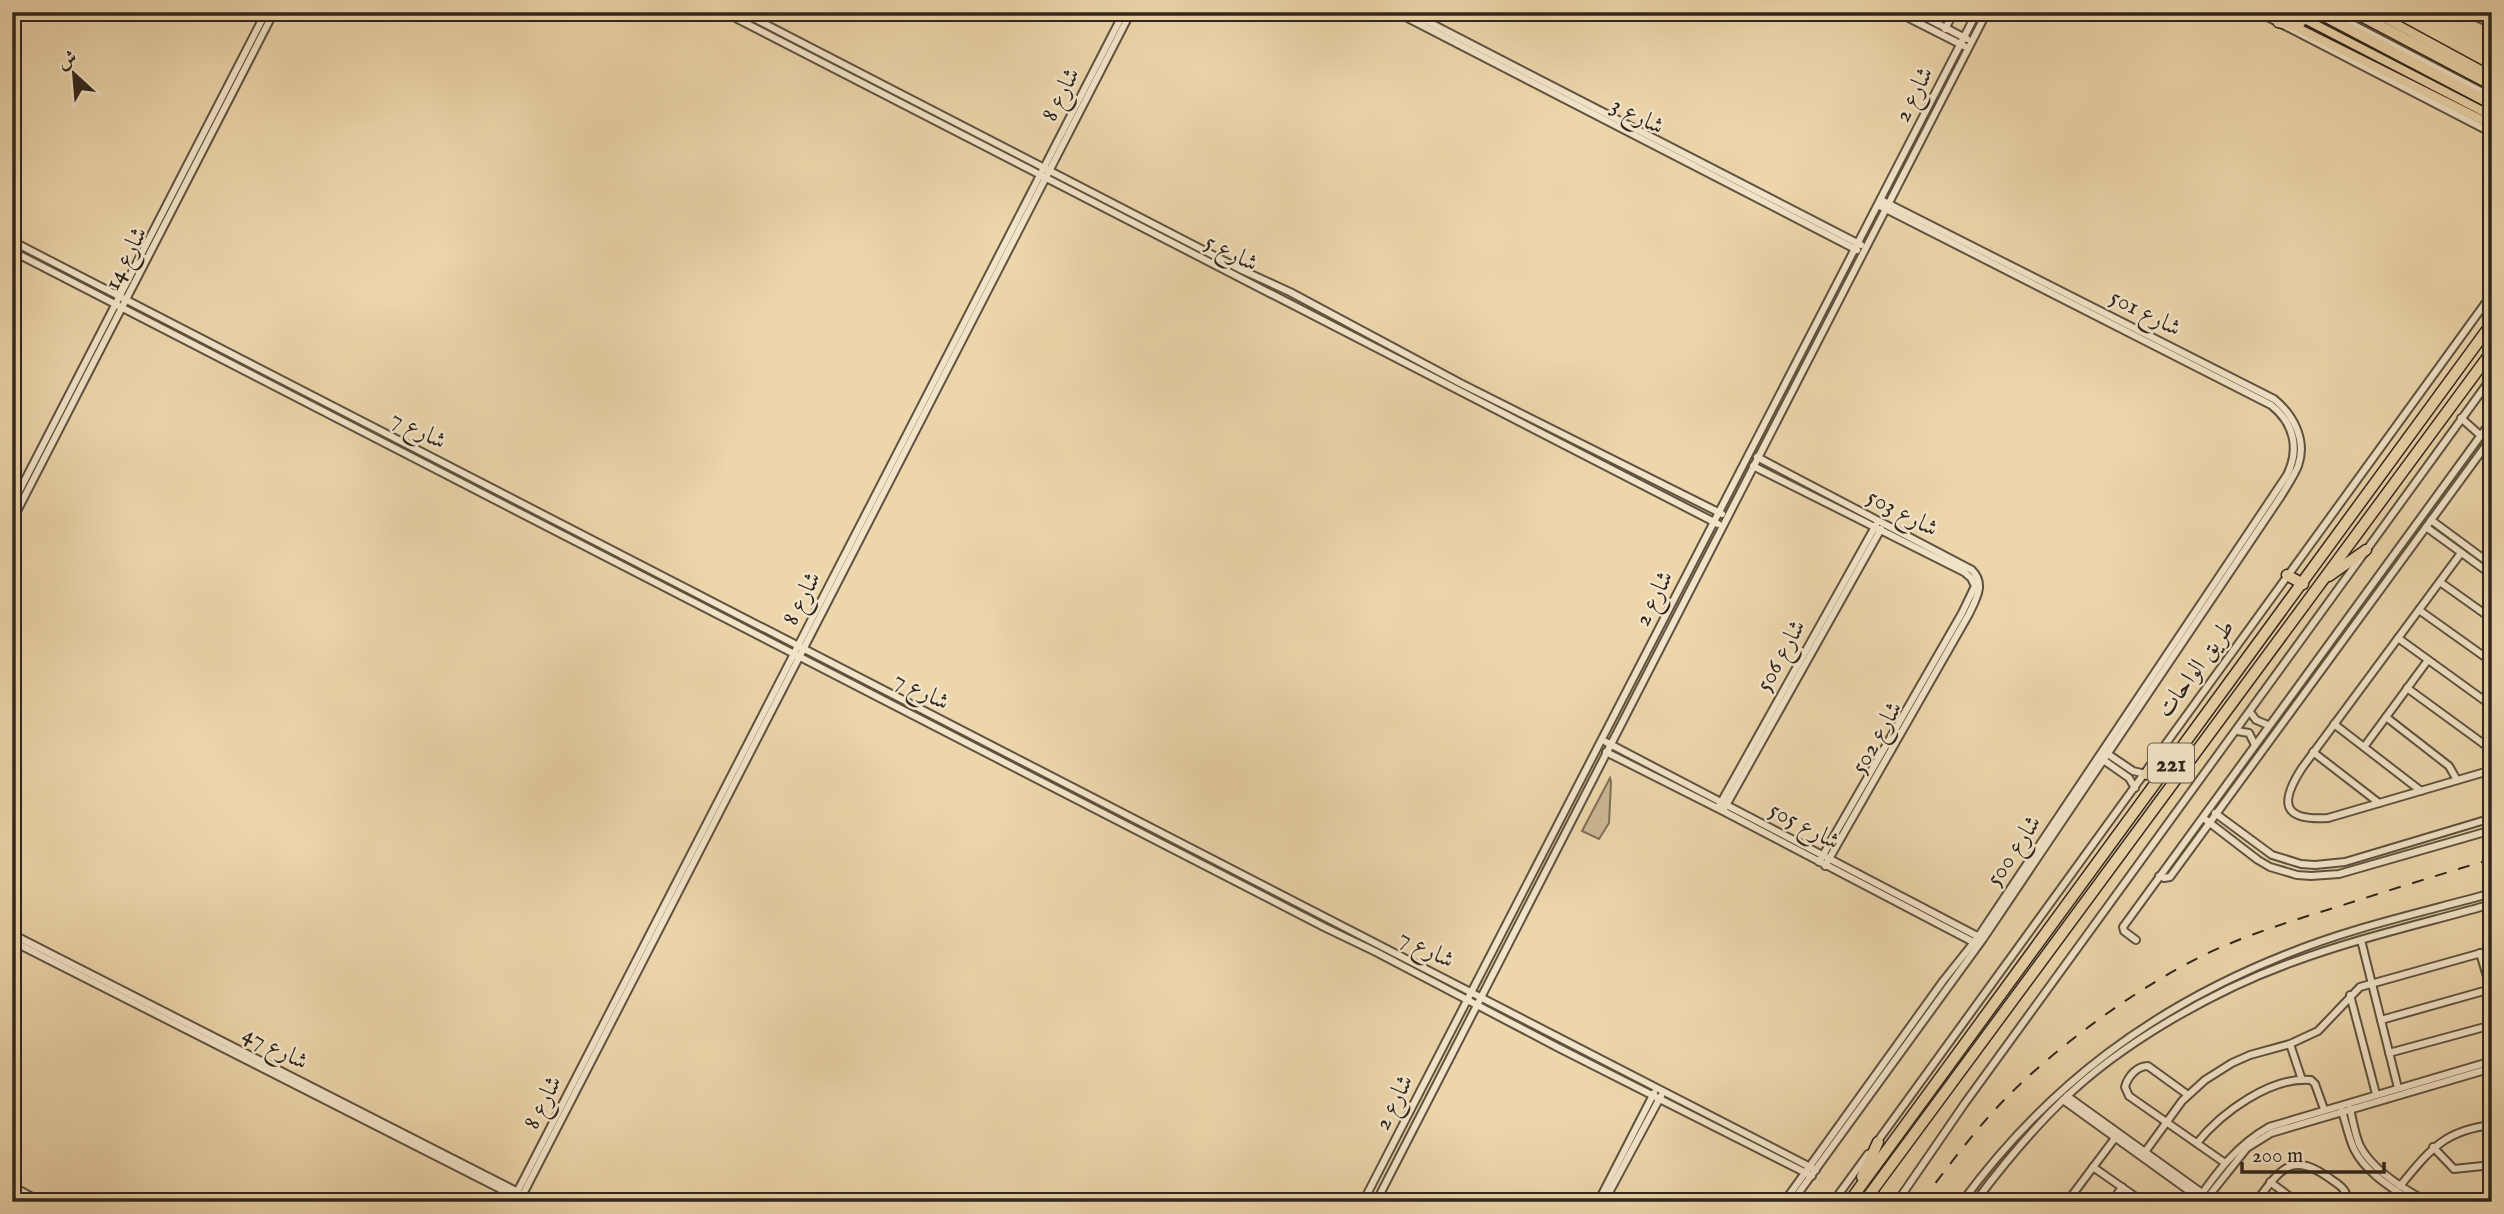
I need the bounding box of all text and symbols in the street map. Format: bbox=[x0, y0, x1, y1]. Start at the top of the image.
north arrow bbox=[38, 38, 108, 108]
text: ش bbox=[54, 46, 81, 75]
street label: شارع 2 bbox=[1887, 62, 1944, 129]
street label: شارع 8 bbox=[1035, 63, 1091, 128]
street label: شارع 3 bbox=[1604, 90, 1669, 146]
street label: شارع 14 bbox=[97, 222, 158, 297]
street label: شارع 5 bbox=[1198, 227, 1263, 282]
street label: شارع 501 bbox=[2103, 282, 2186, 347]
street label: شارع 7 bbox=[384, 403, 451, 460]
street label: شارع 503 bbox=[1860, 482, 1943, 548]
street label: شارع 2 bbox=[1627, 566, 1684, 633]
street label: شارع 8 bbox=[776, 567, 832, 632]
street label: شارع 506 bbox=[1749, 614, 1816, 699]
street label: طريق الواحات bbox=[2150, 614, 2242, 724]
street label: شارع 7 bbox=[887, 664, 954, 721]
street label: شارع 502 bbox=[1844, 696, 1913, 781]
road number: 221 bbox=[2148, 744, 2194, 782]
street label: شارع 505 bbox=[1762, 795, 1845, 860]
street label: شارع 500 bbox=[1979, 809, 2052, 894]
street label: شارع 7 bbox=[1392, 922, 1459, 979]
street label: شارع 47 bbox=[236, 1019, 313, 1081]
street label: شارع 2 bbox=[1367, 1070, 1424, 1137]
street label: شارع 8 bbox=[517, 1071, 573, 1136]
scale bar bbox=[2242, 1130, 2383, 1174]
text: 200 m bbox=[2252, 1143, 2303, 1170]

